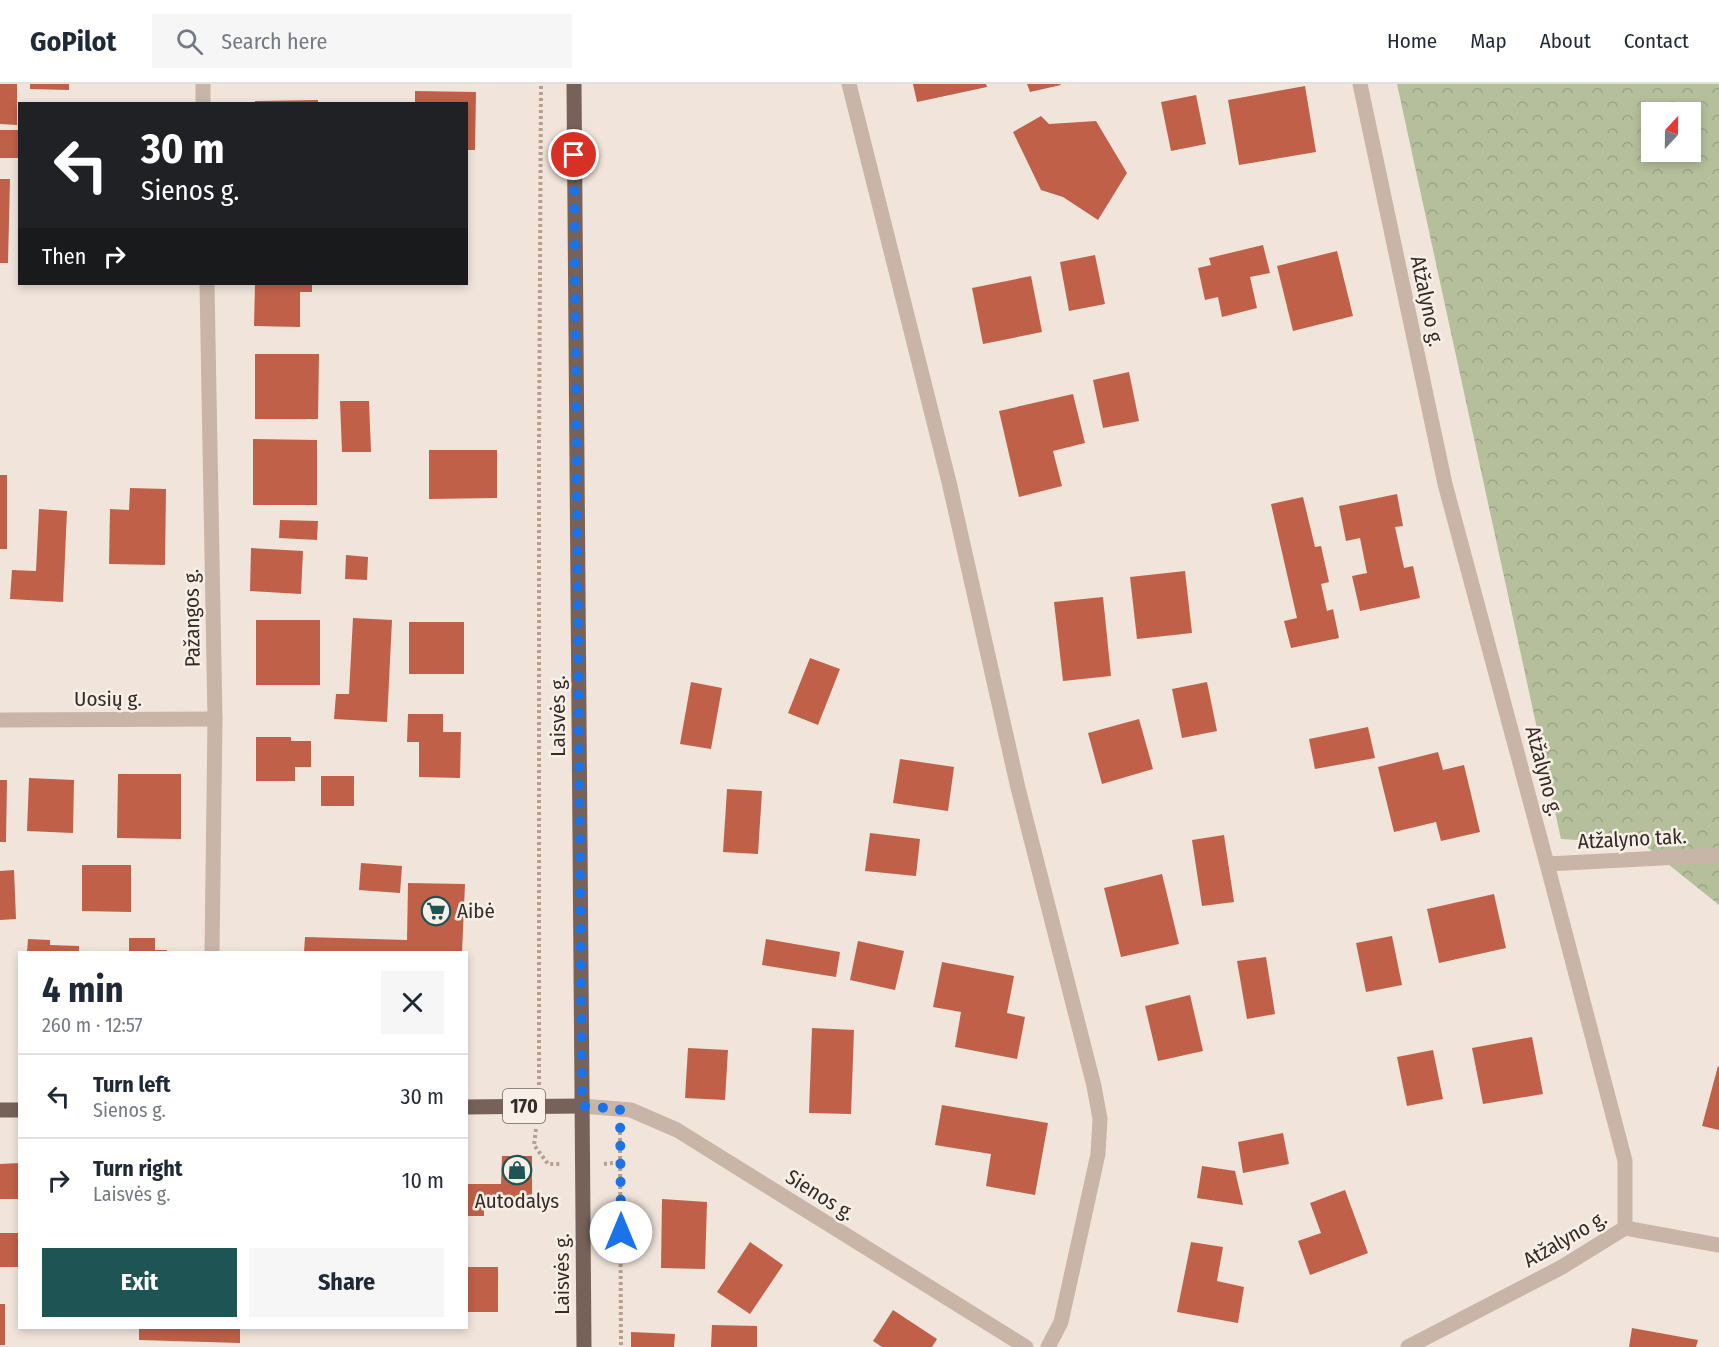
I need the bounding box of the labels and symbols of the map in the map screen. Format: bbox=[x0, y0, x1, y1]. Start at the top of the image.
north arrow bbox=[1641, 102, 1701, 162]
pin bbox=[548, 129, 599, 180]
street label: Atžalyno g. bbox=[1405, 253, 1449, 349]
street label: Pažangos g. bbox=[178, 569, 206, 667]
street label: Laisvės g. bbox=[545, 675, 571, 757]
street label: Uosių g. bbox=[74, 686, 142, 712]
street label: Atžalyno g. bbox=[1520, 723, 1568, 819]
street label: Atžalyno tak. bbox=[1577, 823, 1687, 855]
supermarket icon: Aibė bbox=[420, 895, 452, 927]
place label: Aibė bbox=[457, 898, 495, 924]
road number: 170 bbox=[503, 1089, 545, 1123]
shop icon: Autodalys bbox=[501, 1154, 533, 1186]
street label: Sienos g. bbox=[781, 1164, 859, 1226]
place label: Autodalys bbox=[475, 1188, 559, 1214]
position arrow bbox=[589, 1200, 653, 1264]
street label: Atžalyno g. bbox=[1519, 1205, 1611, 1273]
street label: Laisvės g. bbox=[549, 1233, 575, 1315]

